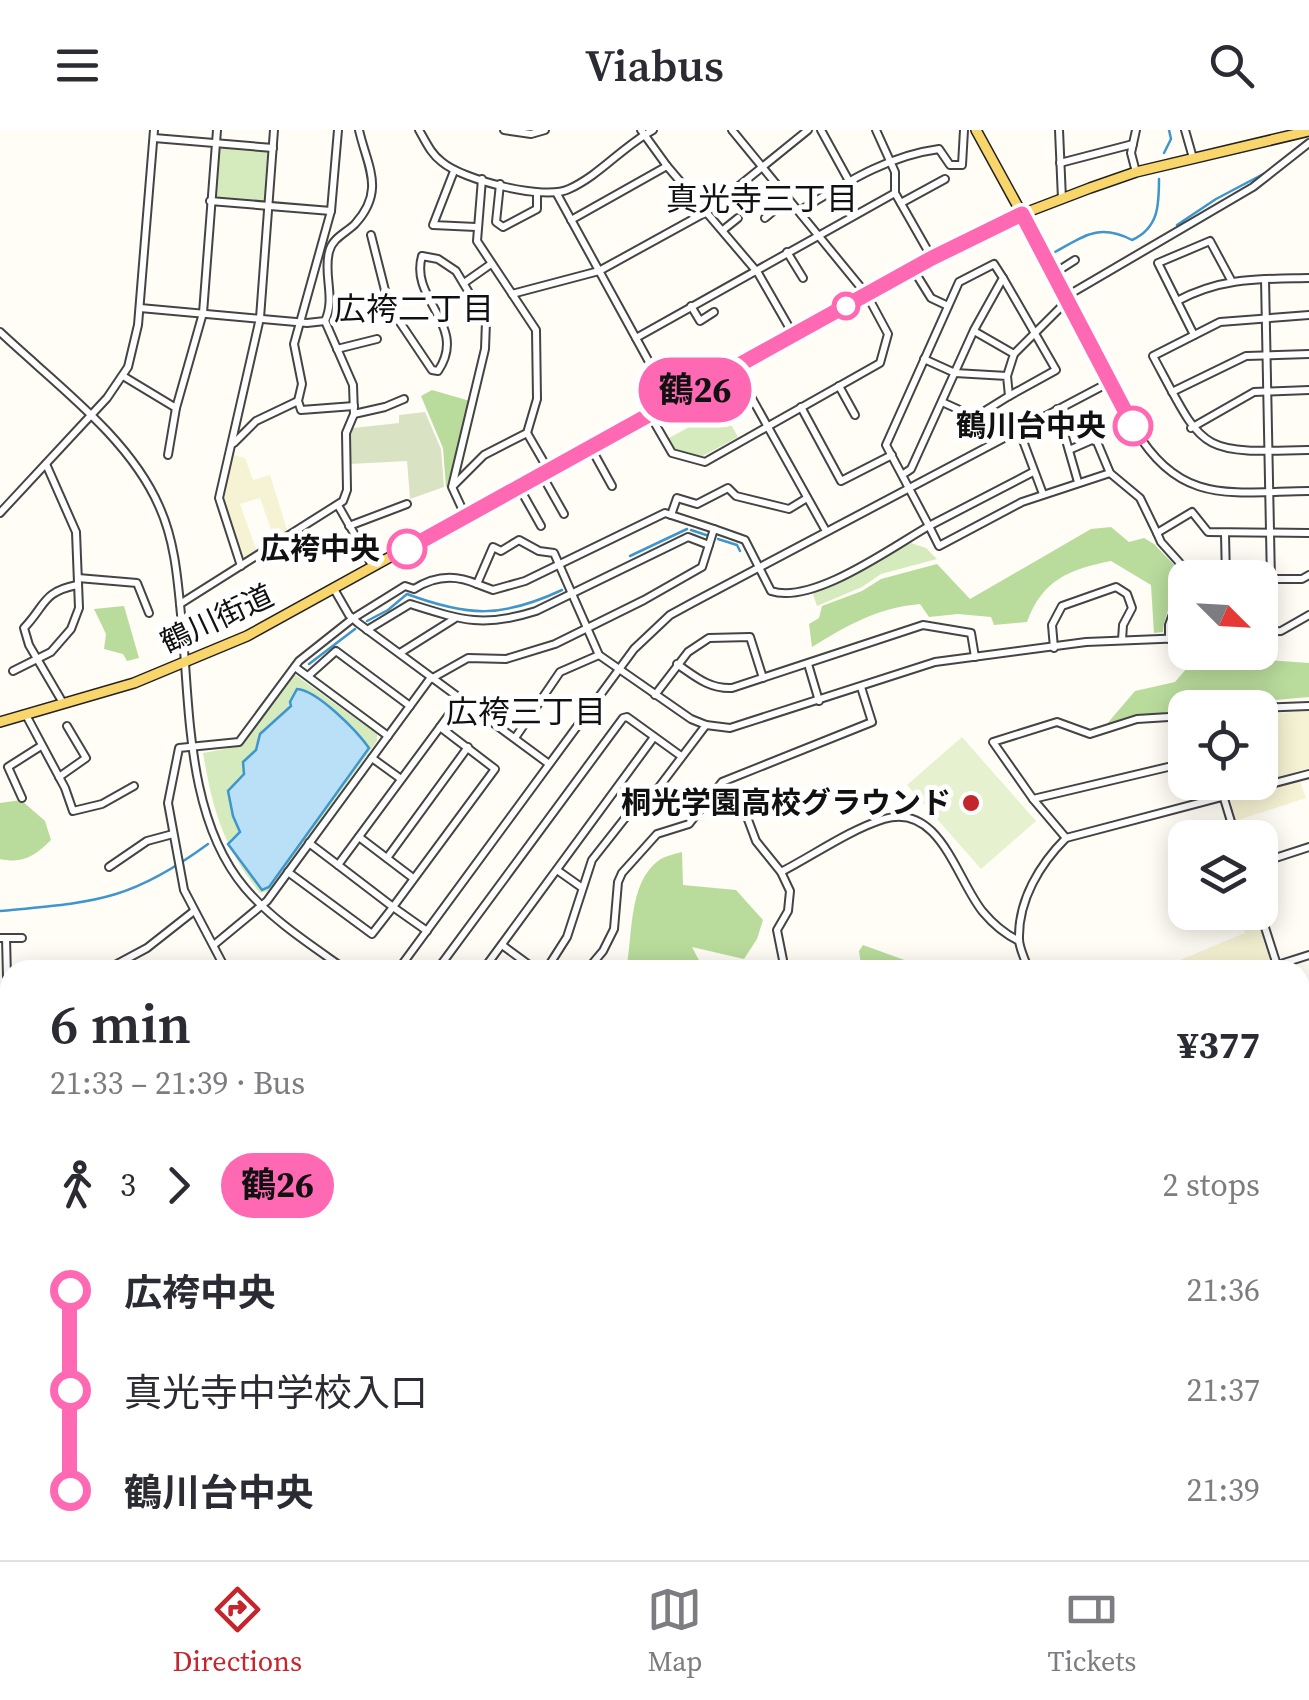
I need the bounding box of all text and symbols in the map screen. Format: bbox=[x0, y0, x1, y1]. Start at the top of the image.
text: Viabus bbox=[585, 34, 724, 96]
icon: menu bbox=[50, 38, 105, 93]
icon: search bbox=[1204, 38, 1259, 93]
district label: 真光寺三丁目 bbox=[666, 177, 858, 221]
district label: 広袴二丁目 bbox=[334, 287, 494, 331]
unlabelled marker bbox=[833, 293, 859, 319]
line badge: 鶴26 bbox=[638, 358, 752, 422]
text: 鶴26 bbox=[659, 366, 731, 414]
place label: 鶴川台中央 bbox=[956, 405, 1106, 446]
marker: 鶴川台中央 bbox=[1114, 407, 1152, 445]
place label: 広袴中央 bbox=[260, 528, 380, 569]
marker: 広袴中央 bbox=[388, 530, 426, 568]
north arrow bbox=[1168, 560, 1278, 670]
map controls bbox=[1168, 560, 1278, 930]
street label: 鶴川街道 bbox=[154, 575, 280, 662]
district label: 広袴三丁目 bbox=[446, 690, 606, 734]
button: locate bbox=[1168, 690, 1278, 800]
place label: 桐光学園高校グラウンド bbox=[621, 782, 951, 823]
marker: 桐光学園高校グラウンド bbox=[960, 792, 982, 814]
button: layers bbox=[1168, 820, 1278, 930]
text: 6 min bbox=[50, 986, 191, 1061]
text: ¥377 bbox=[1178, 1019, 1260, 1071]
text: 21:33 – 21:39 · Bus bbox=[50, 1061, 305, 1105]
icon: walk bbox=[50, 1158, 105, 1213]
icon: forward bbox=[151, 1158, 206, 1213]
text: 鶴26 bbox=[241, 1161, 314, 1209]
text: 3 bbox=[120, 1163, 136, 1207]
text: 2 stops bbox=[1162, 1163, 1260, 1207]
text: 広袴中央 bbox=[124, 1267, 276, 1319]
text: 21:36 bbox=[1186, 1268, 1260, 1312]
text: 真光寺中学校入口 bbox=[124, 1367, 428, 1419]
text: 21:37 bbox=[1186, 1368, 1260, 1412]
text: 鶴川台中央 bbox=[124, 1467, 314, 1519]
text: 21:39 bbox=[1186, 1468, 1260, 1512]
tab: Directions bbox=[173, 1582, 302, 1680]
tab: Map bbox=[647, 1582, 702, 1680]
tab: Tickets bbox=[1048, 1582, 1136, 1680]

